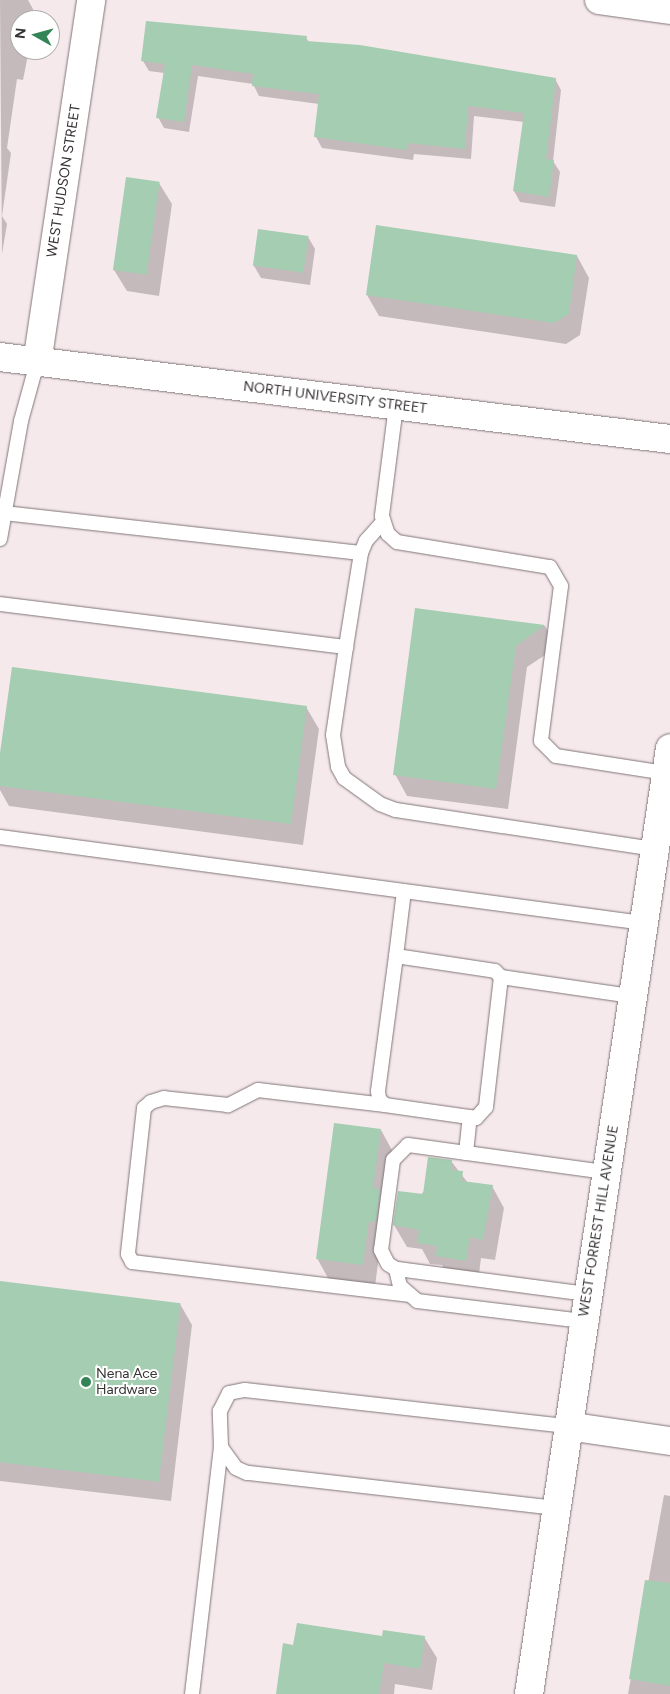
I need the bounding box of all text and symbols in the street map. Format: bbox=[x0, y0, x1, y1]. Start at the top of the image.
north arrow bbox=[10, 10, 60, 60]
text: N bbox=[12, 27, 30, 40]
street label: WEST HUDSON STREET bbox=[44, 103, 84, 259]
street label: NORTH UNIVERSITY STREET bbox=[242, 378, 428, 418]
street label: WEST FORREST HILL AVENUE bbox=[576, 1124, 622, 1318]
place label: Nena Ace Hardware bbox=[96, 1366, 157, 1398]
marker: Nena Ace Hardware bbox=[80, 1376, 92, 1388]

